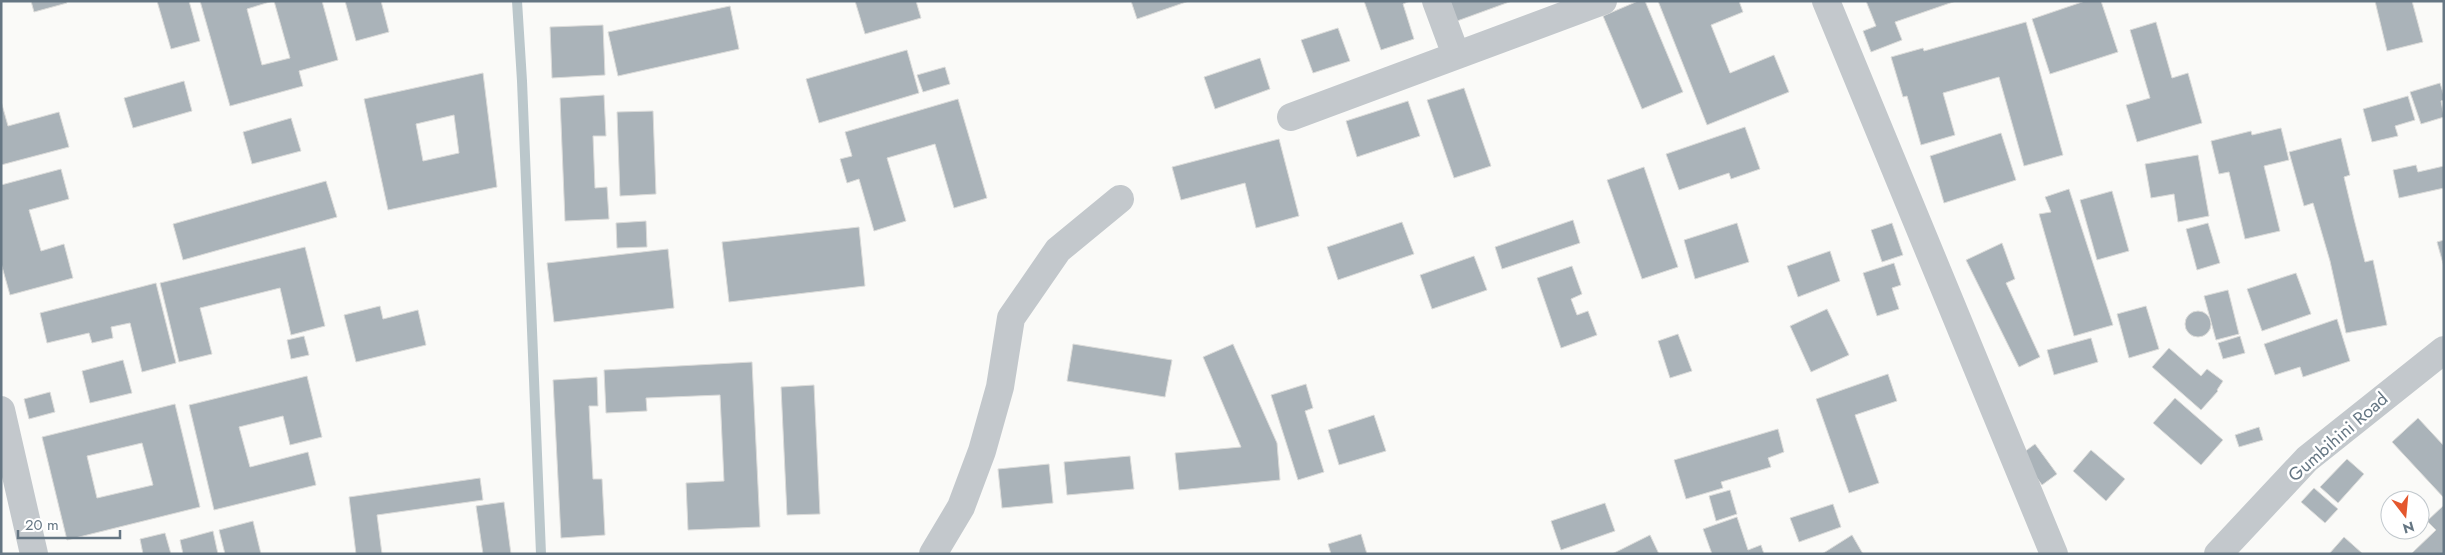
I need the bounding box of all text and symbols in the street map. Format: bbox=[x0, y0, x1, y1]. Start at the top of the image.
street label: Gumbihini Road bbox=[2282, 386, 2394, 488]
north arrow bbox=[2380, 490, 2430, 540]
scale bar bbox=[18, 508, 120, 540]
text: 20 m bbox=[25, 514, 59, 536]
text: N bbox=[2400, 516, 2417, 539]

